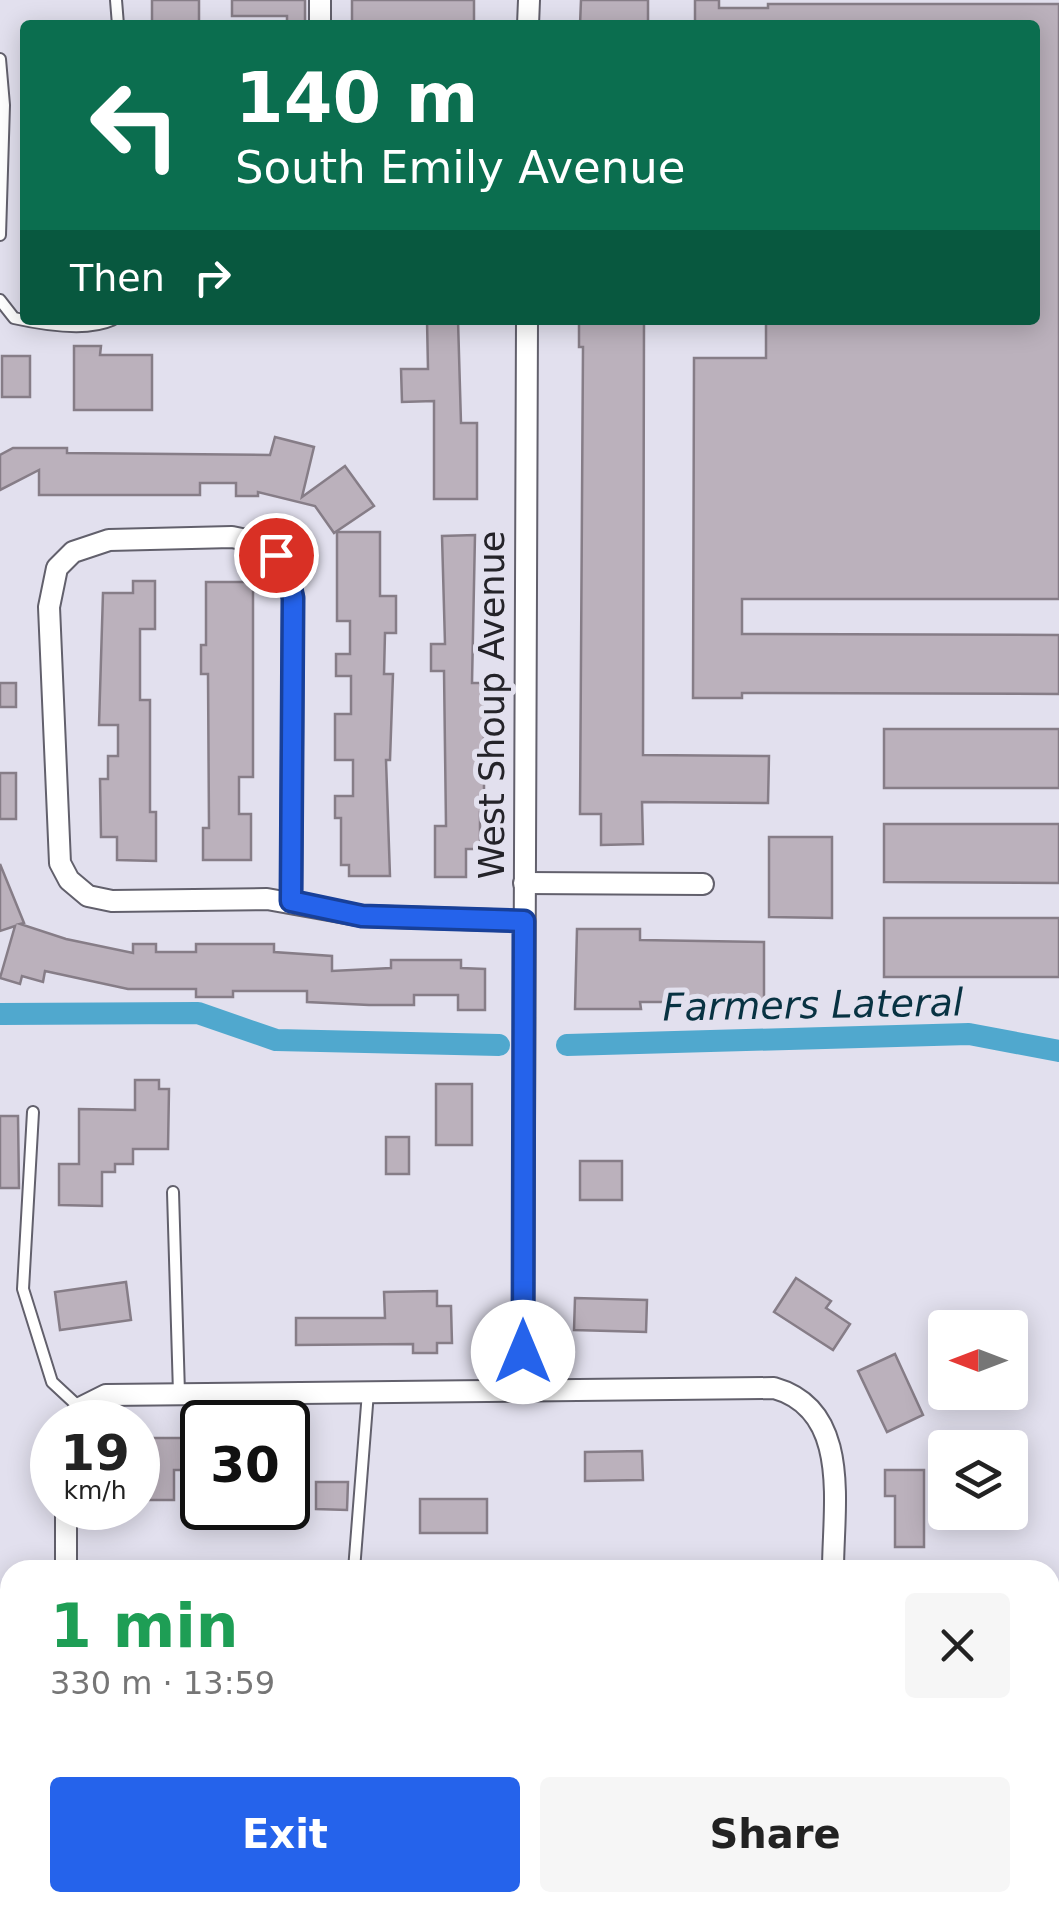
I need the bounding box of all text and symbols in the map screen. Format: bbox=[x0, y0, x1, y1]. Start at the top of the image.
text: 140 m bbox=[235, 57, 478, 139]
icon: left bbox=[70, 60, 200, 190]
text: South Emily Avenue bbox=[235, 141, 685, 194]
icon: right bbox=[185, 250, 240, 305]
text: Then bbox=[70, 256, 165, 300]
pin bbox=[234, 513, 319, 598]
icon: arrive bbox=[249, 528, 304, 583]
street label: West Shoup Avenue bbox=[472, 531, 512, 879]
water label: Farmers Lateral bbox=[662, 980, 964, 1030]
position arrow bbox=[471, 1300, 575, 1404]
north arrow bbox=[928, 1310, 1028, 1410]
map controls bbox=[928, 1310, 1028, 1530]
speed limit sign: 30 bbox=[180, 1400, 310, 1530]
text: 19 bbox=[60, 1424, 130, 1482]
button: layers bbox=[928, 1430, 1028, 1530]
text: km/h bbox=[63, 1476, 127, 1505]
text: 1 min bbox=[50, 1591, 238, 1661]
button: close bbox=[905, 1593, 1010, 1698]
text: 330 m · 13:59 bbox=[50, 1664, 275, 1702]
button: Exit bbox=[50, 1777, 520, 1892]
button: Share bbox=[540, 1777, 1010, 1892]

